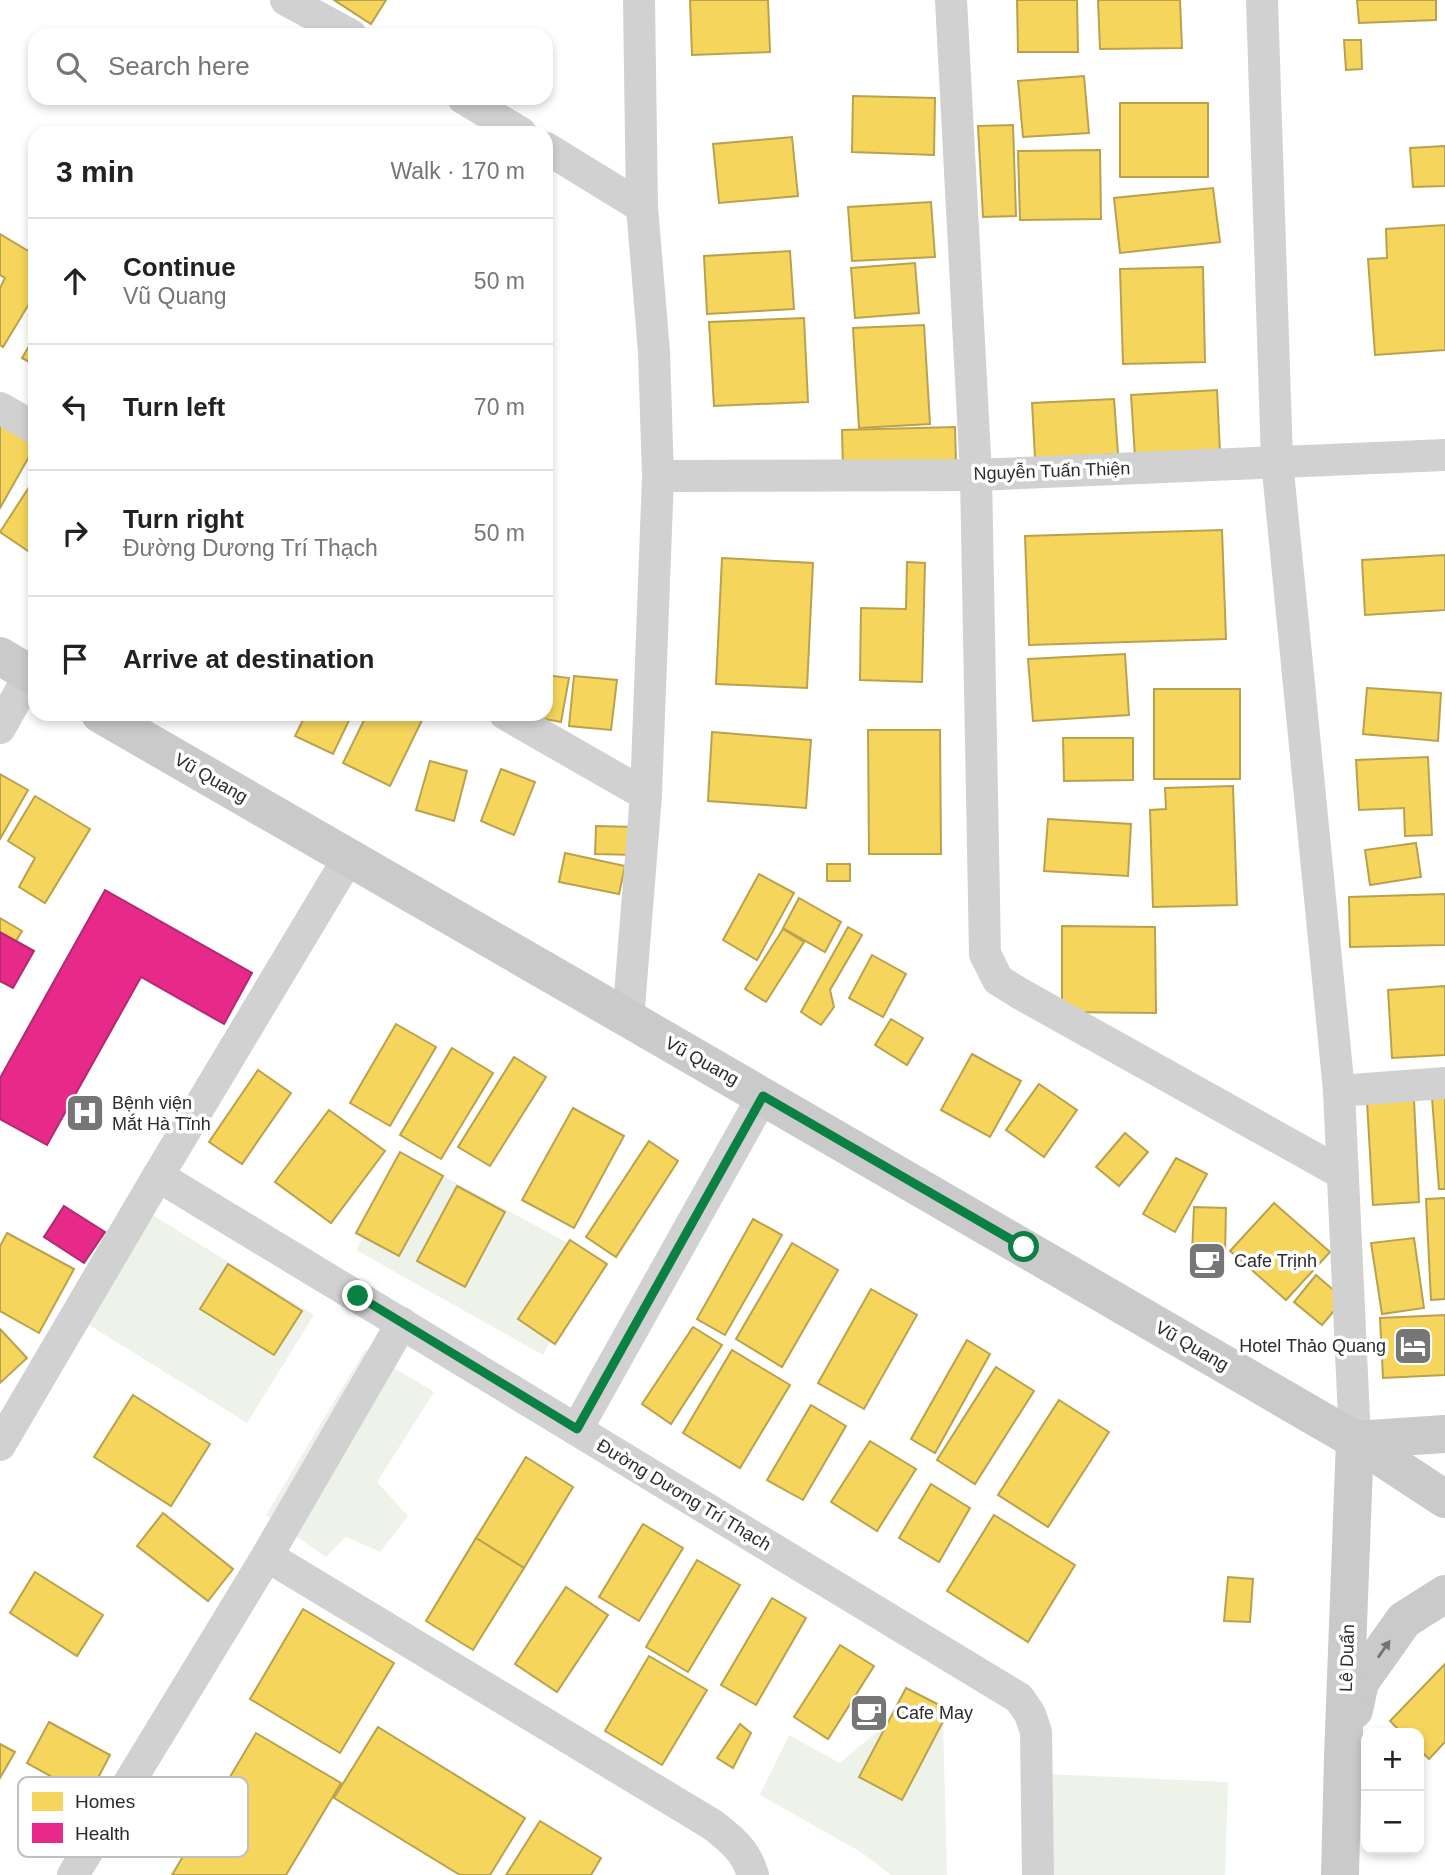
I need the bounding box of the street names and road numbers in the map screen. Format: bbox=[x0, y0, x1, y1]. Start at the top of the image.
street label: Nguyễn Tuấn Thiện bbox=[973, 457, 1131, 484]
street label: Vũ Quang bbox=[171, 749, 251, 807]
street label: Vũ Quang bbox=[662, 1033, 742, 1089]
street label: Vũ Quang bbox=[1152, 1317, 1232, 1375]
street label: Đường Dương Trí Thạch bbox=[593, 1435, 775, 1555]
street label: Lê Duẩn bbox=[1336, 1624, 1358, 1692]

